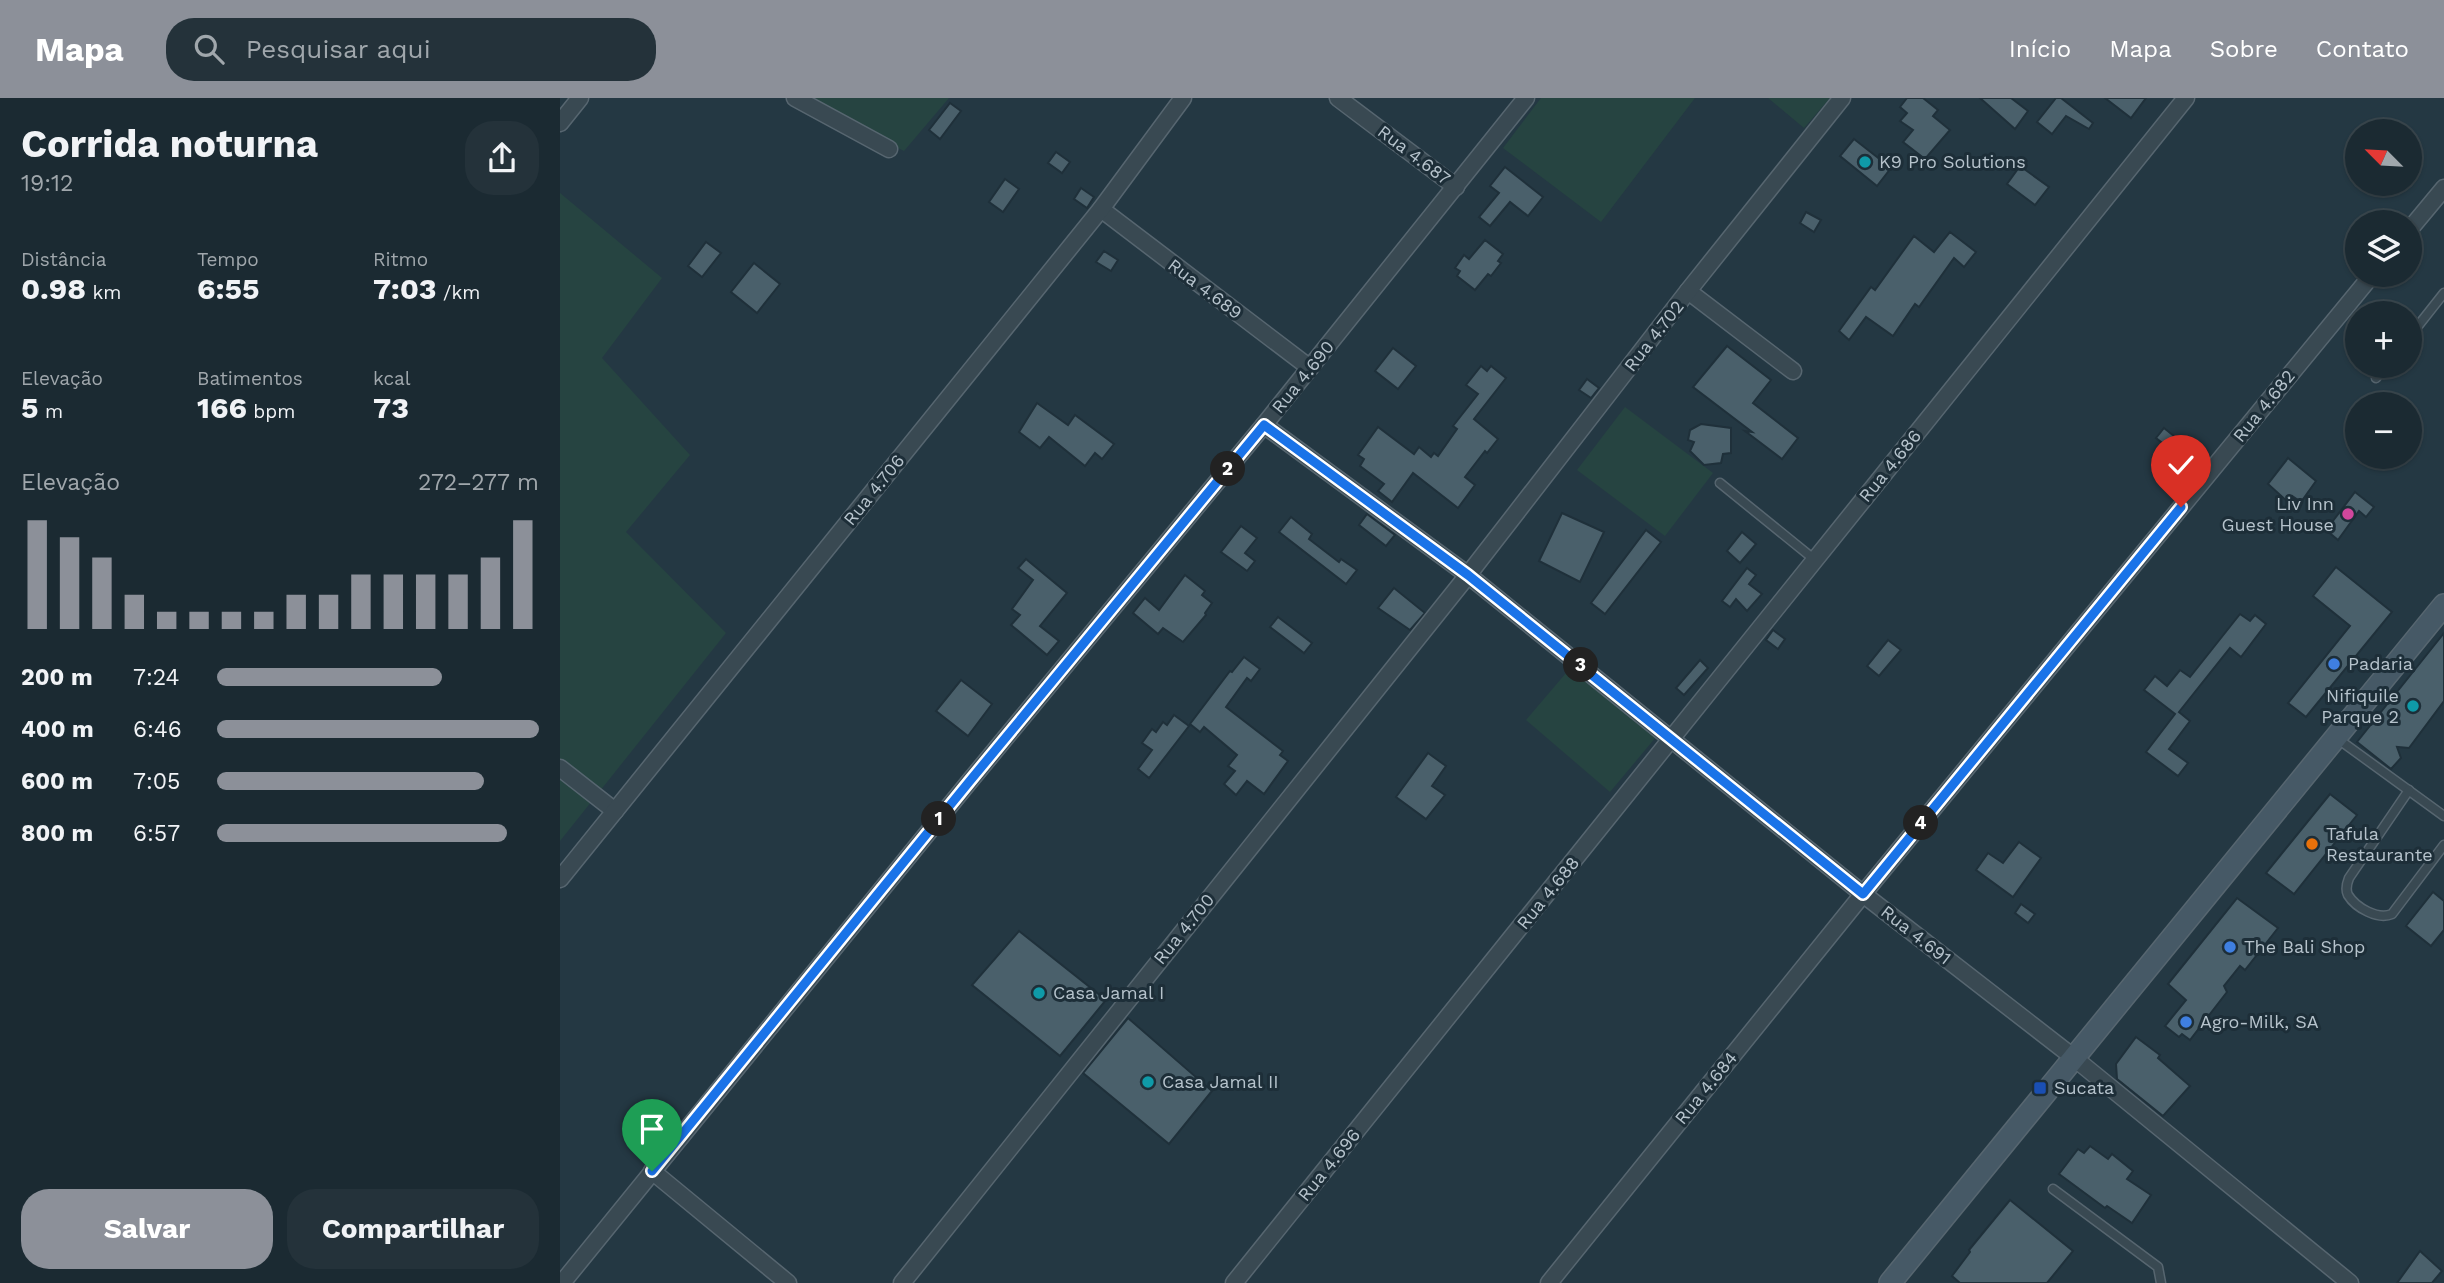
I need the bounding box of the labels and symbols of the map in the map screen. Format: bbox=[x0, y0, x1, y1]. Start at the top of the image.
north arrow bbox=[2345, 119, 2422, 196]
street label: Rua 4.687 bbox=[1374, 120, 1455, 189]
place label: K9 Pro Solutions bbox=[1879, 151, 2026, 172]
marker: K9 Pro Solutions bbox=[1857, 154, 1873, 170]
street label: Rua 4.689 bbox=[1164, 254, 1246, 323]
street label: Rua 4.702 bbox=[1619, 296, 1688, 375]
street label: Rua 4.690 bbox=[1267, 336, 1338, 417]
street label: Rua 4.682 bbox=[2228, 365, 2299, 446]
street label: Rua 4.686 bbox=[1854, 425, 1925, 506]
pin bbox=[2151, 435, 2211, 507]
street label: Rua 4.706 bbox=[839, 450, 908, 529]
pin: 2 bbox=[1210, 452, 1246, 486]
place label: Liv Inn Guest House bbox=[2221, 493, 2334, 535]
marker: Liv Inn Guest House bbox=[2340, 506, 2356, 522]
pin: 3 bbox=[1564, 648, 1598, 682]
place label: Padaria bbox=[2348, 653, 2413, 674]
marker: Padaria bbox=[2326, 656, 2342, 672]
place label: Nifiquile Parque 2 bbox=[2321, 685, 2399, 727]
marker: Nifiquile Parque 2 bbox=[2405, 698, 2421, 714]
pin: 1 bbox=[922, 802, 956, 836]
pin: 4 bbox=[1904, 806, 1938, 840]
place label: Tafula Restaurante bbox=[2326, 823, 2433, 865]
marker: Tafula Restaurante bbox=[2304, 836, 2320, 852]
street label: Rua 4.688 bbox=[1512, 852, 1583, 933]
street label: Rua 4.700 bbox=[1149, 889, 1219, 968]
street label: Rua 4.691 bbox=[1877, 901, 1956, 968]
place label: The Bali Shop bbox=[2244, 936, 2365, 957]
marker: The Bali Shop bbox=[2222, 939, 2238, 955]
place label: Casa Jamal I bbox=[1053, 982, 1164, 1003]
marker: Casa Jamal I bbox=[1031, 985, 1047, 1001]
place label: Agro-Milk, SA bbox=[2200, 1011, 2319, 1032]
marker: Agro-Milk, SA bbox=[2178, 1014, 2194, 1030]
street label: Rua 4.684 bbox=[1670, 1047, 1741, 1128]
place label: Casa Jamal II bbox=[1162, 1071, 1279, 1092]
marker: Casa Jamal II bbox=[1140, 1074, 1156, 1090]
place label: Sucata bbox=[2054, 1077, 2114, 1098]
marker: Sucata bbox=[2032, 1080, 2048, 1096]
pin bbox=[622, 1099, 682, 1171]
street label: Rua 4.696 bbox=[1293, 1124, 1364, 1205]

